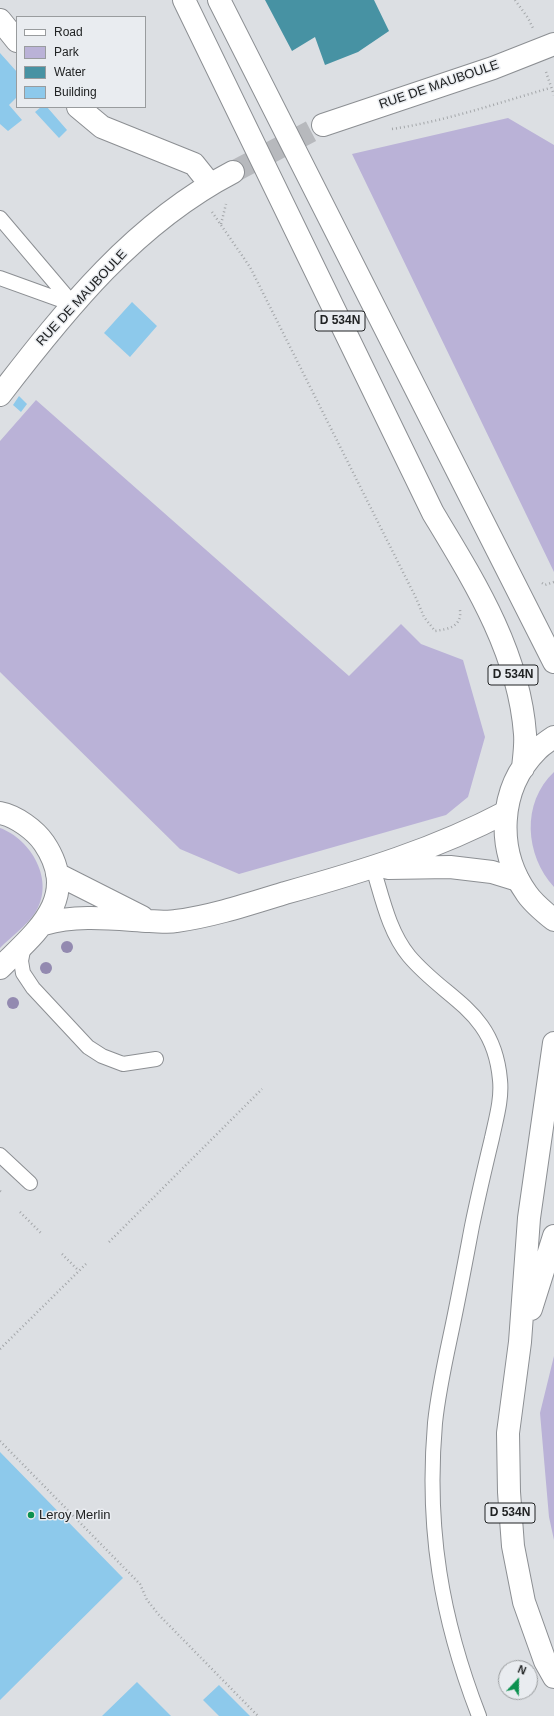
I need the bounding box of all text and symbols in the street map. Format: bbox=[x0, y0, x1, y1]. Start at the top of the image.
legend bbox=[16, 16, 146, 108]
text: Road bbox=[54, 25, 83, 39]
text: Park bbox=[54, 45, 79, 59]
street label: RUE DE MAUBOULE bbox=[377, 57, 501, 113]
text: Water bbox=[54, 65, 86, 79]
text: Building bbox=[54, 85, 97, 99]
street label: RUE DE MAUBOULE bbox=[33, 247, 131, 349]
road number: D 534N bbox=[315, 311, 365, 331]
road number: D 534N bbox=[488, 665, 538, 685]
road number: D 534N bbox=[485, 1503, 535, 1523]
place label: Leroy Merlin bbox=[39, 1507, 111, 1523]
marker: Leroy Merlin bbox=[26, 1510, 36, 1520]
north arrow bbox=[498, 1660, 538, 1700]
text: N bbox=[516, 1663, 528, 1677]

